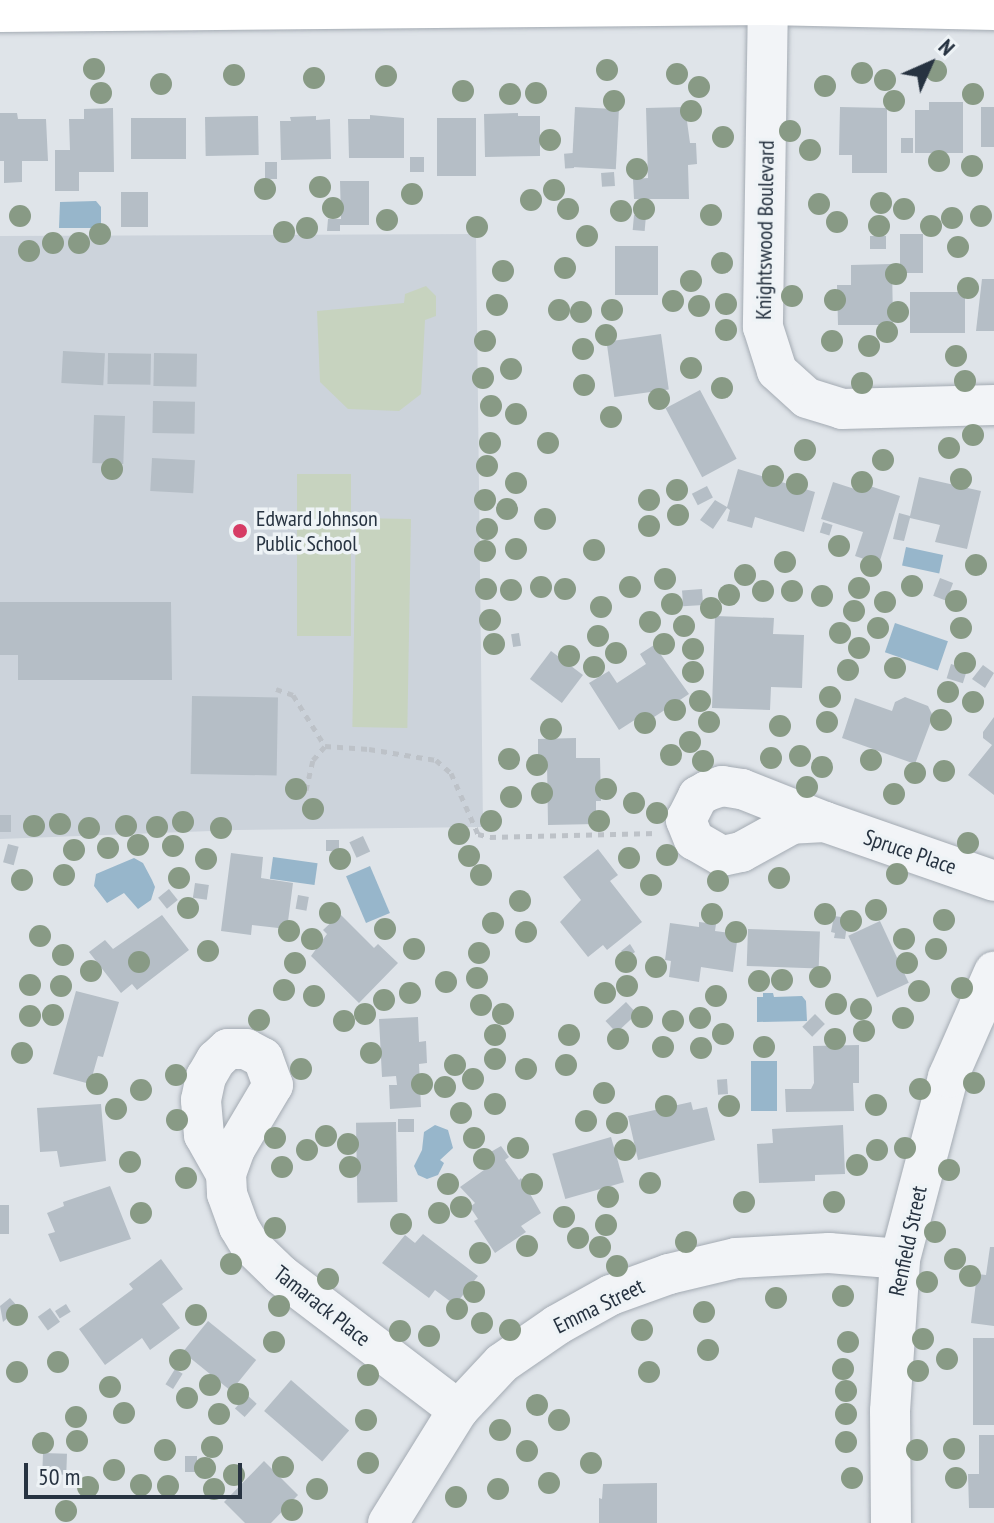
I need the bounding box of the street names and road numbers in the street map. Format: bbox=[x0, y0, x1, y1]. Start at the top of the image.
street label: Knightswood Boulevard bbox=[750, 140, 780, 320]
street label: Spruce Place bbox=[860, 824, 960, 880]
street label: Renfield Street bbox=[883, 1183, 933, 1299]
street label: Tamarack Place bbox=[268, 1260, 376, 1352]
street label: Emma Street bbox=[550, 1273, 648, 1339]

